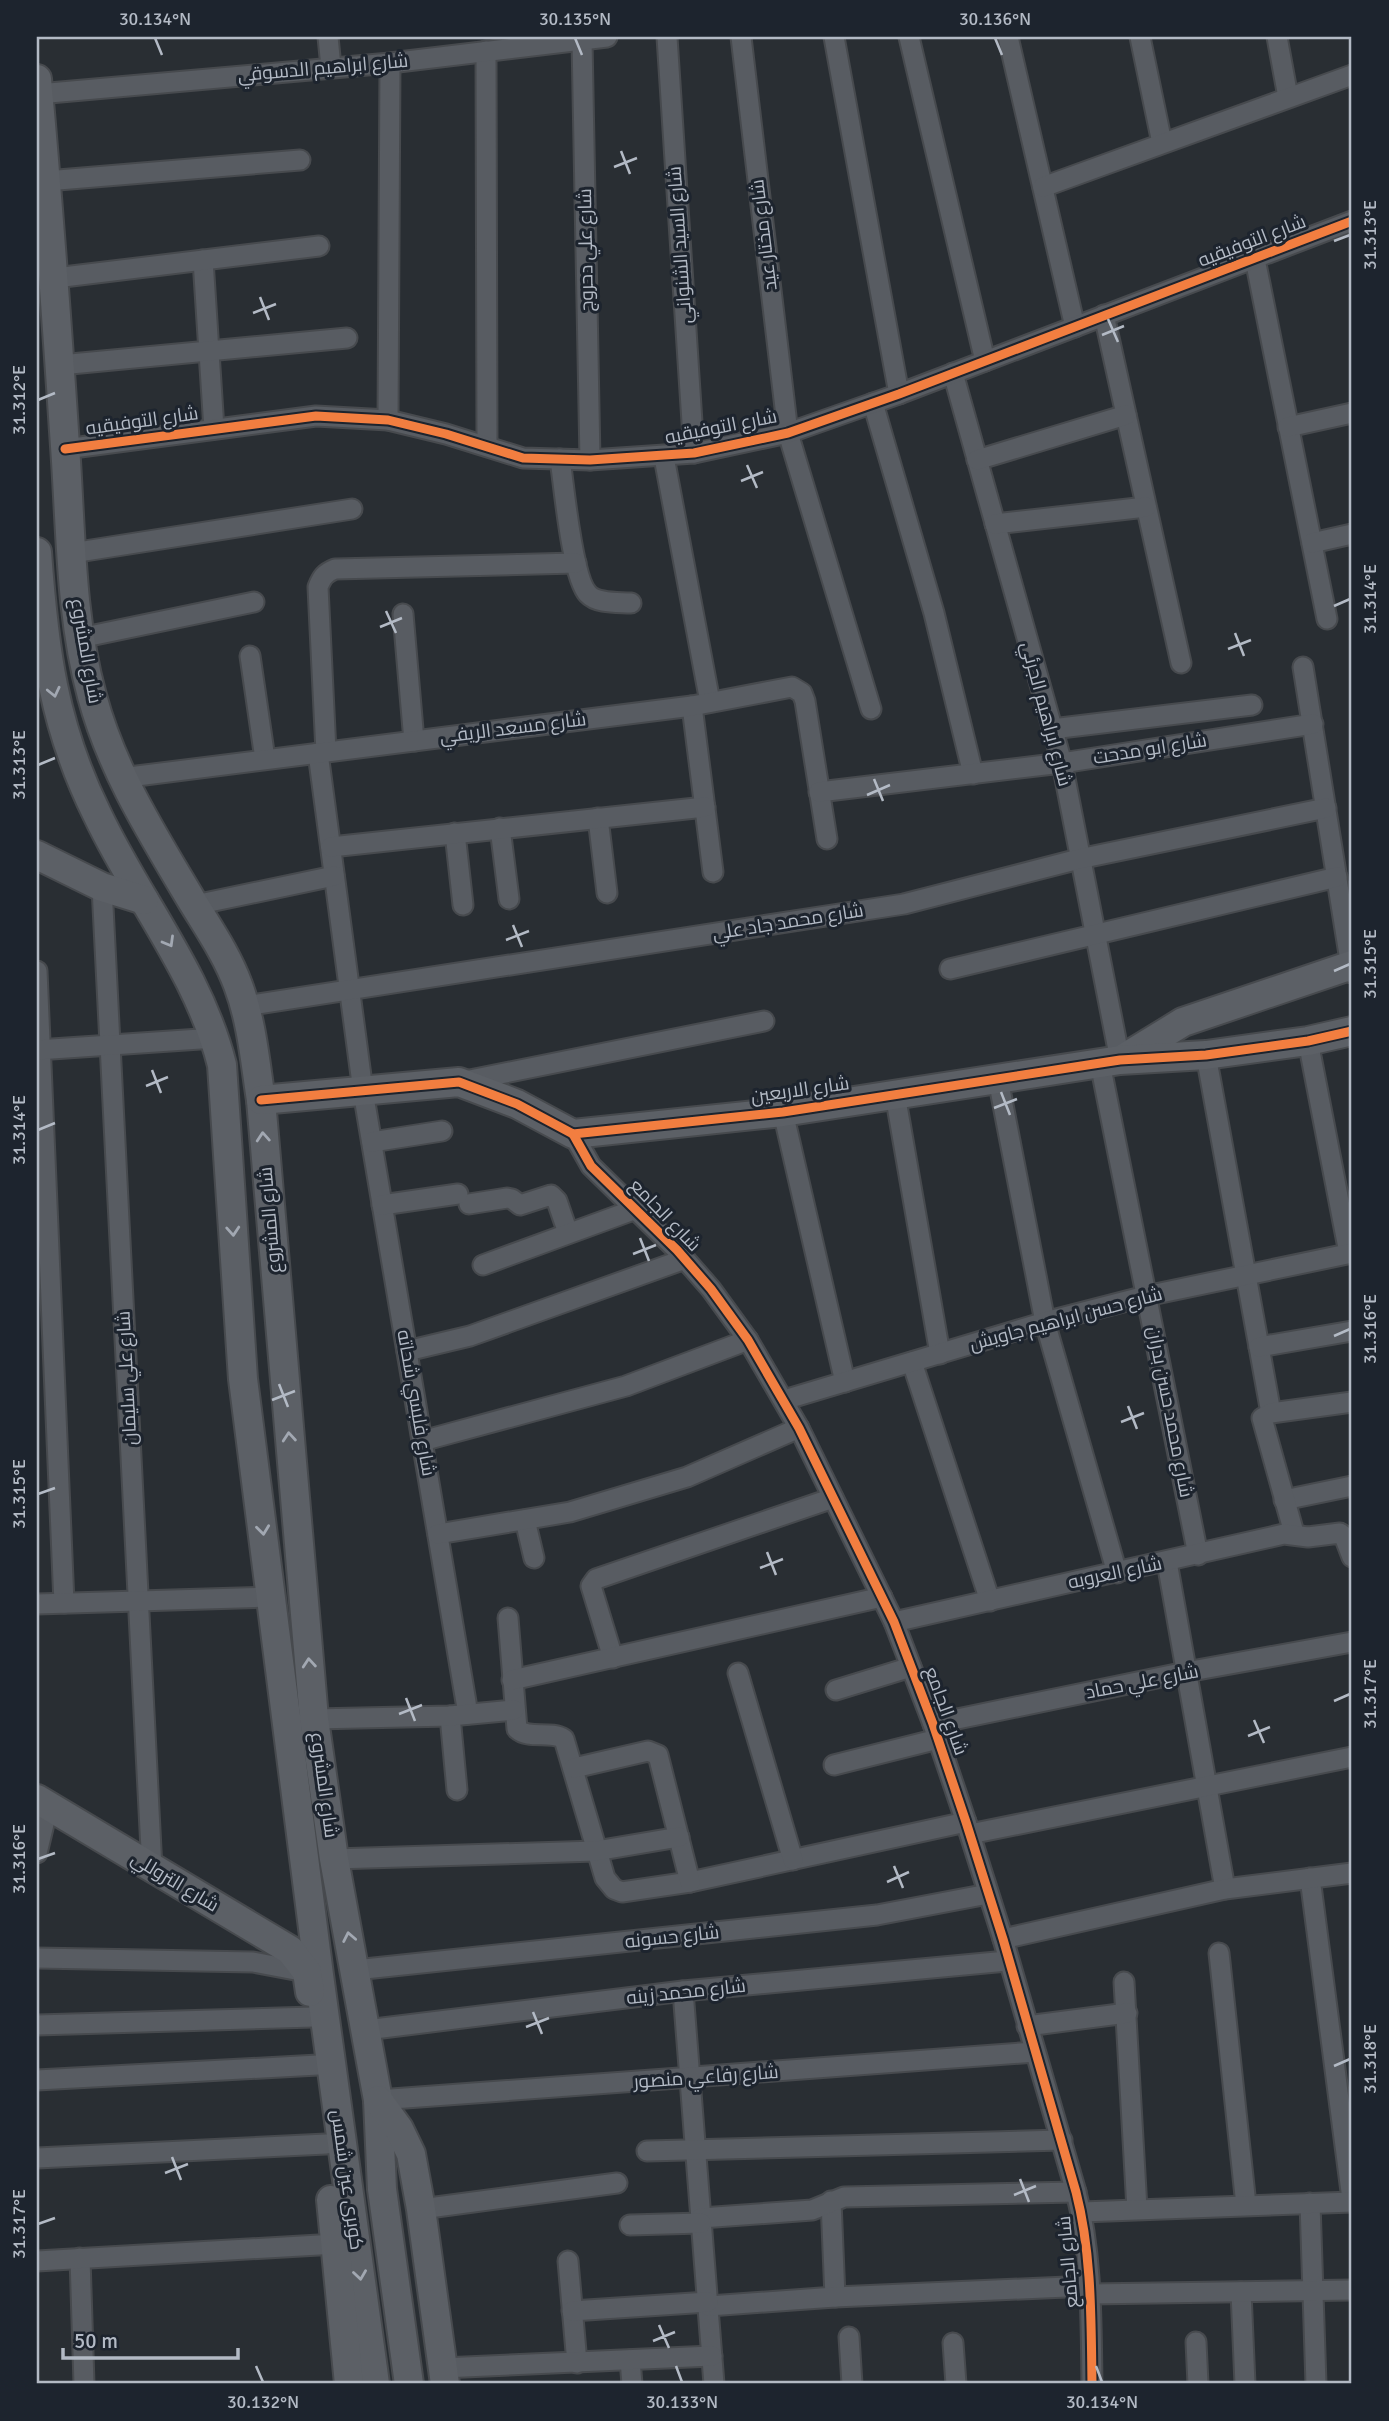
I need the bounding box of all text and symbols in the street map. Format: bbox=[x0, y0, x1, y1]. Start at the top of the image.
text: 30.134°N bbox=[119, 8, 191, 30]
text: 30.135°N bbox=[539, 8, 611, 30]
text: 30.136°N bbox=[959, 8, 1031, 30]
street label: شارع ابراهيم الدسوقي bbox=[237, 49, 409, 89]
street label: شارع السيد الشنواني bbox=[663, 165, 699, 325]
street label: شارع مختار عيد bbox=[745, 178, 784, 292]
street label: شارع علي دحروج bbox=[573, 188, 601, 312]
text: 31.313°E bbox=[1359, 200, 1381, 270]
street label: شارع التوفيقيه bbox=[1195, 209, 1310, 274]
text: 31.312°E bbox=[8, 365, 30, 435]
street label: شارع التوفيقيه bbox=[84, 401, 200, 442]
street label: شارع التوفيقيه bbox=[663, 404, 779, 451]
text: 31.314°E bbox=[1359, 564, 1381, 634]
street label: شارع المشروع bbox=[64, 596, 107, 706]
street label: شارع ابراهيم الجرئي bbox=[1013, 639, 1077, 789]
one-way arrow bbox=[45, 686, 60, 698]
street label: شارع مسعد الريفي bbox=[438, 707, 588, 751]
street label: شارع ابو مدحت bbox=[1091, 728, 1209, 771]
text: 31.313°E bbox=[8, 730, 30, 800]
street label: شارع محمد جاد علي bbox=[711, 898, 866, 948]
text: 31.315°E bbox=[1359, 929, 1381, 999]
one-way arrow bbox=[161, 935, 174, 948]
street label: شارع الاربعين bbox=[749, 1071, 851, 1110]
text: 31.314°E bbox=[8, 1095, 30, 1165]
one-way arrow bbox=[256, 1131, 271, 1142]
street label: شارع المشروع bbox=[253, 1166, 288, 1274]
street label: شارع الجامع bbox=[623, 1173, 706, 1257]
one-way arrow bbox=[225, 1226, 240, 1237]
street label: شارع حسن ابراهيم جاويش bbox=[967, 1282, 1165, 1357]
text: 31.316°E bbox=[1359, 1294, 1381, 1364]
street label: شارع علي سليمان bbox=[111, 1310, 145, 1446]
street label: شارع محمد حسن بدران bbox=[1141, 1324, 1198, 1500]
street label: شارع فلبسي شحاته bbox=[389, 1328, 441, 1478]
one-way arrow bbox=[282, 1431, 297, 1442]
text: 31.315°E bbox=[8, 1459, 30, 1529]
one-way arrow bbox=[255, 1525, 270, 1536]
street label: شارع العروبه bbox=[1066, 1551, 1164, 1596]
one-way arrow bbox=[302, 1657, 317, 1668]
street label: شارع علي حماد bbox=[1083, 1659, 1201, 1707]
text: 31.317°E bbox=[1359, 1659, 1381, 1729]
street label: شارع الجامع bbox=[918, 1663, 973, 1759]
street label: شارع المشروع bbox=[304, 1730, 343, 1840]
text: 31.316°E bbox=[8, 1824, 30, 1894]
street label: شارع التروللي bbox=[126, 1846, 223, 1919]
street label: شارع حسونه bbox=[624, 1920, 721, 1955]
one-way arrow bbox=[342, 1931, 357, 1943]
street label: شارع محمد زينه bbox=[625, 1974, 747, 2011]
text: 31.318°E bbox=[1359, 2024, 1381, 2094]
street label: شارع رفاعي منصور bbox=[632, 2060, 779, 2096]
street label: كوبرى عين شمس bbox=[325, 2108, 369, 2252]
text: 31.317°E bbox=[8, 2189, 30, 2259]
street label: شارع الجامع bbox=[1052, 2215, 1085, 2309]
one-way arrow bbox=[352, 2269, 367, 2281]
scale bar bbox=[63, 2316, 238, 2360]
text: 50 m bbox=[74, 2328, 118, 2354]
text: 30.132°N bbox=[227, 2391, 299, 2413]
text: 30.133°N bbox=[646, 2391, 718, 2413]
text: 30.134°N bbox=[1066, 2391, 1138, 2413]

